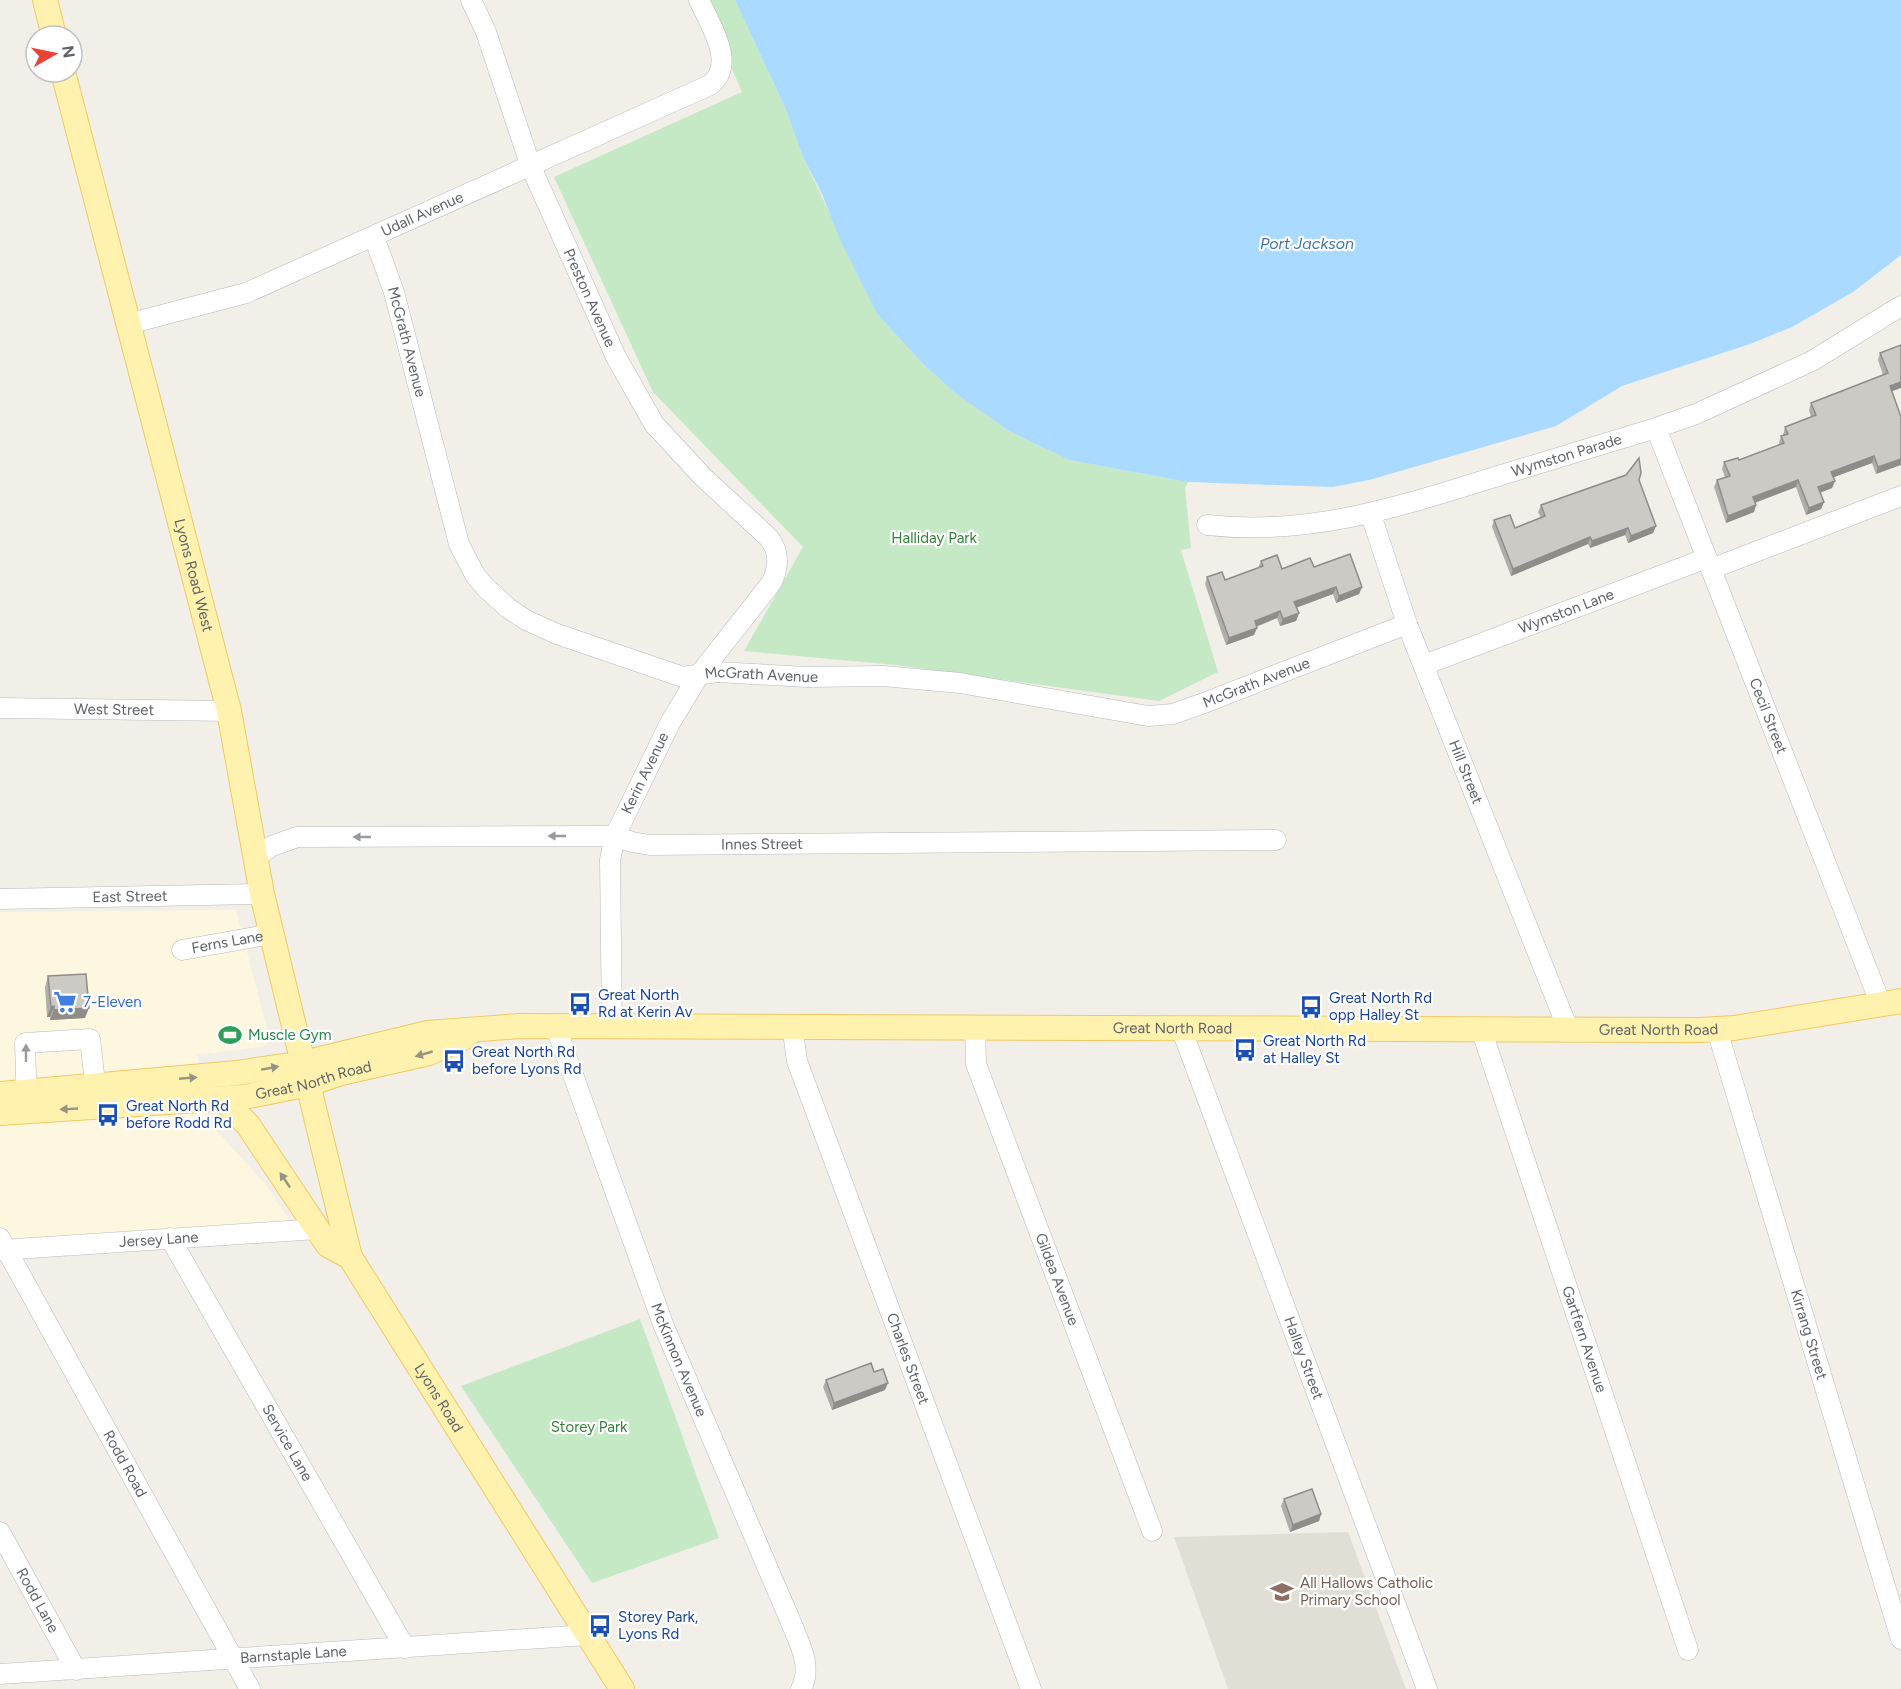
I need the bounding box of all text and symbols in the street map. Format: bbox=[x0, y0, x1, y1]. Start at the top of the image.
north arrow bbox=[24, 24, 84, 84]
text: N bbox=[58, 44, 79, 59]
street label: Udall Avenue bbox=[378, 188, 466, 240]
water label: Port Jackson bbox=[1260, 234, 1354, 253]
street label: Preston Avenue bbox=[560, 246, 619, 350]
street label: McGrath Avenue bbox=[384, 285, 430, 399]
street label: Wymston Parade bbox=[1509, 430, 1624, 481]
street label: Lyons Road West bbox=[170, 517, 217, 634]
park label: Halliday Park bbox=[891, 529, 977, 547]
street label: Wymston Lane bbox=[1516, 585, 1616, 637]
street label: McGrath Avenue bbox=[1200, 654, 1312, 712]
street label: McGrath Avenue bbox=[703, 663, 818, 686]
street label: Cecil Street bbox=[1745, 675, 1791, 757]
street label: West Street bbox=[74, 700, 155, 719]
street label: Kerin Avenue bbox=[617, 729, 673, 817]
street label: Hill Street bbox=[1445, 737, 1487, 807]
one-way arrow bbox=[547, 831, 566, 841]
one-way arrow bbox=[352, 832, 371, 842]
street label: Innes Street bbox=[721, 835, 803, 853]
street label: East Street bbox=[92, 887, 168, 906]
street label: Ferns Lane bbox=[190, 927, 265, 957]
place label: Great North Rd at Kerin Av bbox=[598, 986, 693, 1021]
supermarket icon: 7-Eleven bbox=[52, 989, 78, 1015]
place label: Great North Rd opp Halley St bbox=[1329, 989, 1432, 1024]
bus stop icon: Great North Rd at Kerin Av bbox=[567, 991, 593, 1017]
place label: 7-Eleven bbox=[83, 993, 142, 1011]
bus stop icon: Great North Rd opp Halley St bbox=[1298, 994, 1324, 1020]
street label: Great North Road bbox=[1113, 1019, 1232, 1037]
street label: Great North Road bbox=[1599, 1020, 1719, 1039]
sports icon: Muscle Gym bbox=[217, 1022, 243, 1048]
place label: Muscle Gym bbox=[248, 1026, 331, 1044]
place label: Great North Rd at Halley St bbox=[1263, 1032, 1366, 1067]
bus stop icon: Great North Rd at Halley St bbox=[1232, 1037, 1258, 1063]
place label: Great North Rd before Lyons Rd bbox=[472, 1043, 582, 1078]
one-way arrow bbox=[21, 1044, 31, 1063]
bus stop icon: Great North Rd before Lyons Rd bbox=[441, 1048, 467, 1074]
one-way arrow bbox=[415, 1050, 433, 1059]
street label: Great North Road bbox=[254, 1057, 373, 1104]
one-way arrow bbox=[261, 1063, 280, 1072]
one-way arrow bbox=[178, 1073, 197, 1083]
place label: Great North Rd before Rodd Rd bbox=[126, 1097, 232, 1132]
bus stop icon: Great North Rd before Rodd Rd bbox=[95, 1102, 121, 1128]
one-way arrow bbox=[59, 1104, 78, 1114]
one-way arrow bbox=[279, 1173, 291, 1189]
street label: Jersey Lane bbox=[118, 1228, 199, 1251]
street label: Gildea Avenue bbox=[1032, 1230, 1083, 1328]
street label: Gartfern Avenue bbox=[1558, 1283, 1611, 1395]
street label: Kirrang Street bbox=[1787, 1287, 1831, 1382]
street label: McKinnon Avenue bbox=[647, 1300, 711, 1419]
street label: Charles Street bbox=[883, 1310, 933, 1407]
street label: Halley Street bbox=[1280, 1314, 1328, 1402]
street label: Lyons Road bbox=[410, 1360, 467, 1435]
street label: Service Lane bbox=[258, 1401, 317, 1484]
park label: Storey Park bbox=[551, 1418, 628, 1436]
street label: Rodd Road bbox=[99, 1427, 151, 1500]
street label: Rodd Lane bbox=[13, 1565, 63, 1636]
place label: All Hallows Catholic Primary School bbox=[1300, 1574, 1433, 1609]
school or university icon: All Hallows Catholic Primary School bbox=[1269, 1579, 1295, 1605]
place label: Storey Park, Lyons Rd bbox=[618, 1608, 698, 1643]
bus stop icon: Storey Park, Lyons Rd bbox=[587, 1613, 613, 1639]
street label: Barnstaple Lane bbox=[240, 1642, 347, 1667]

